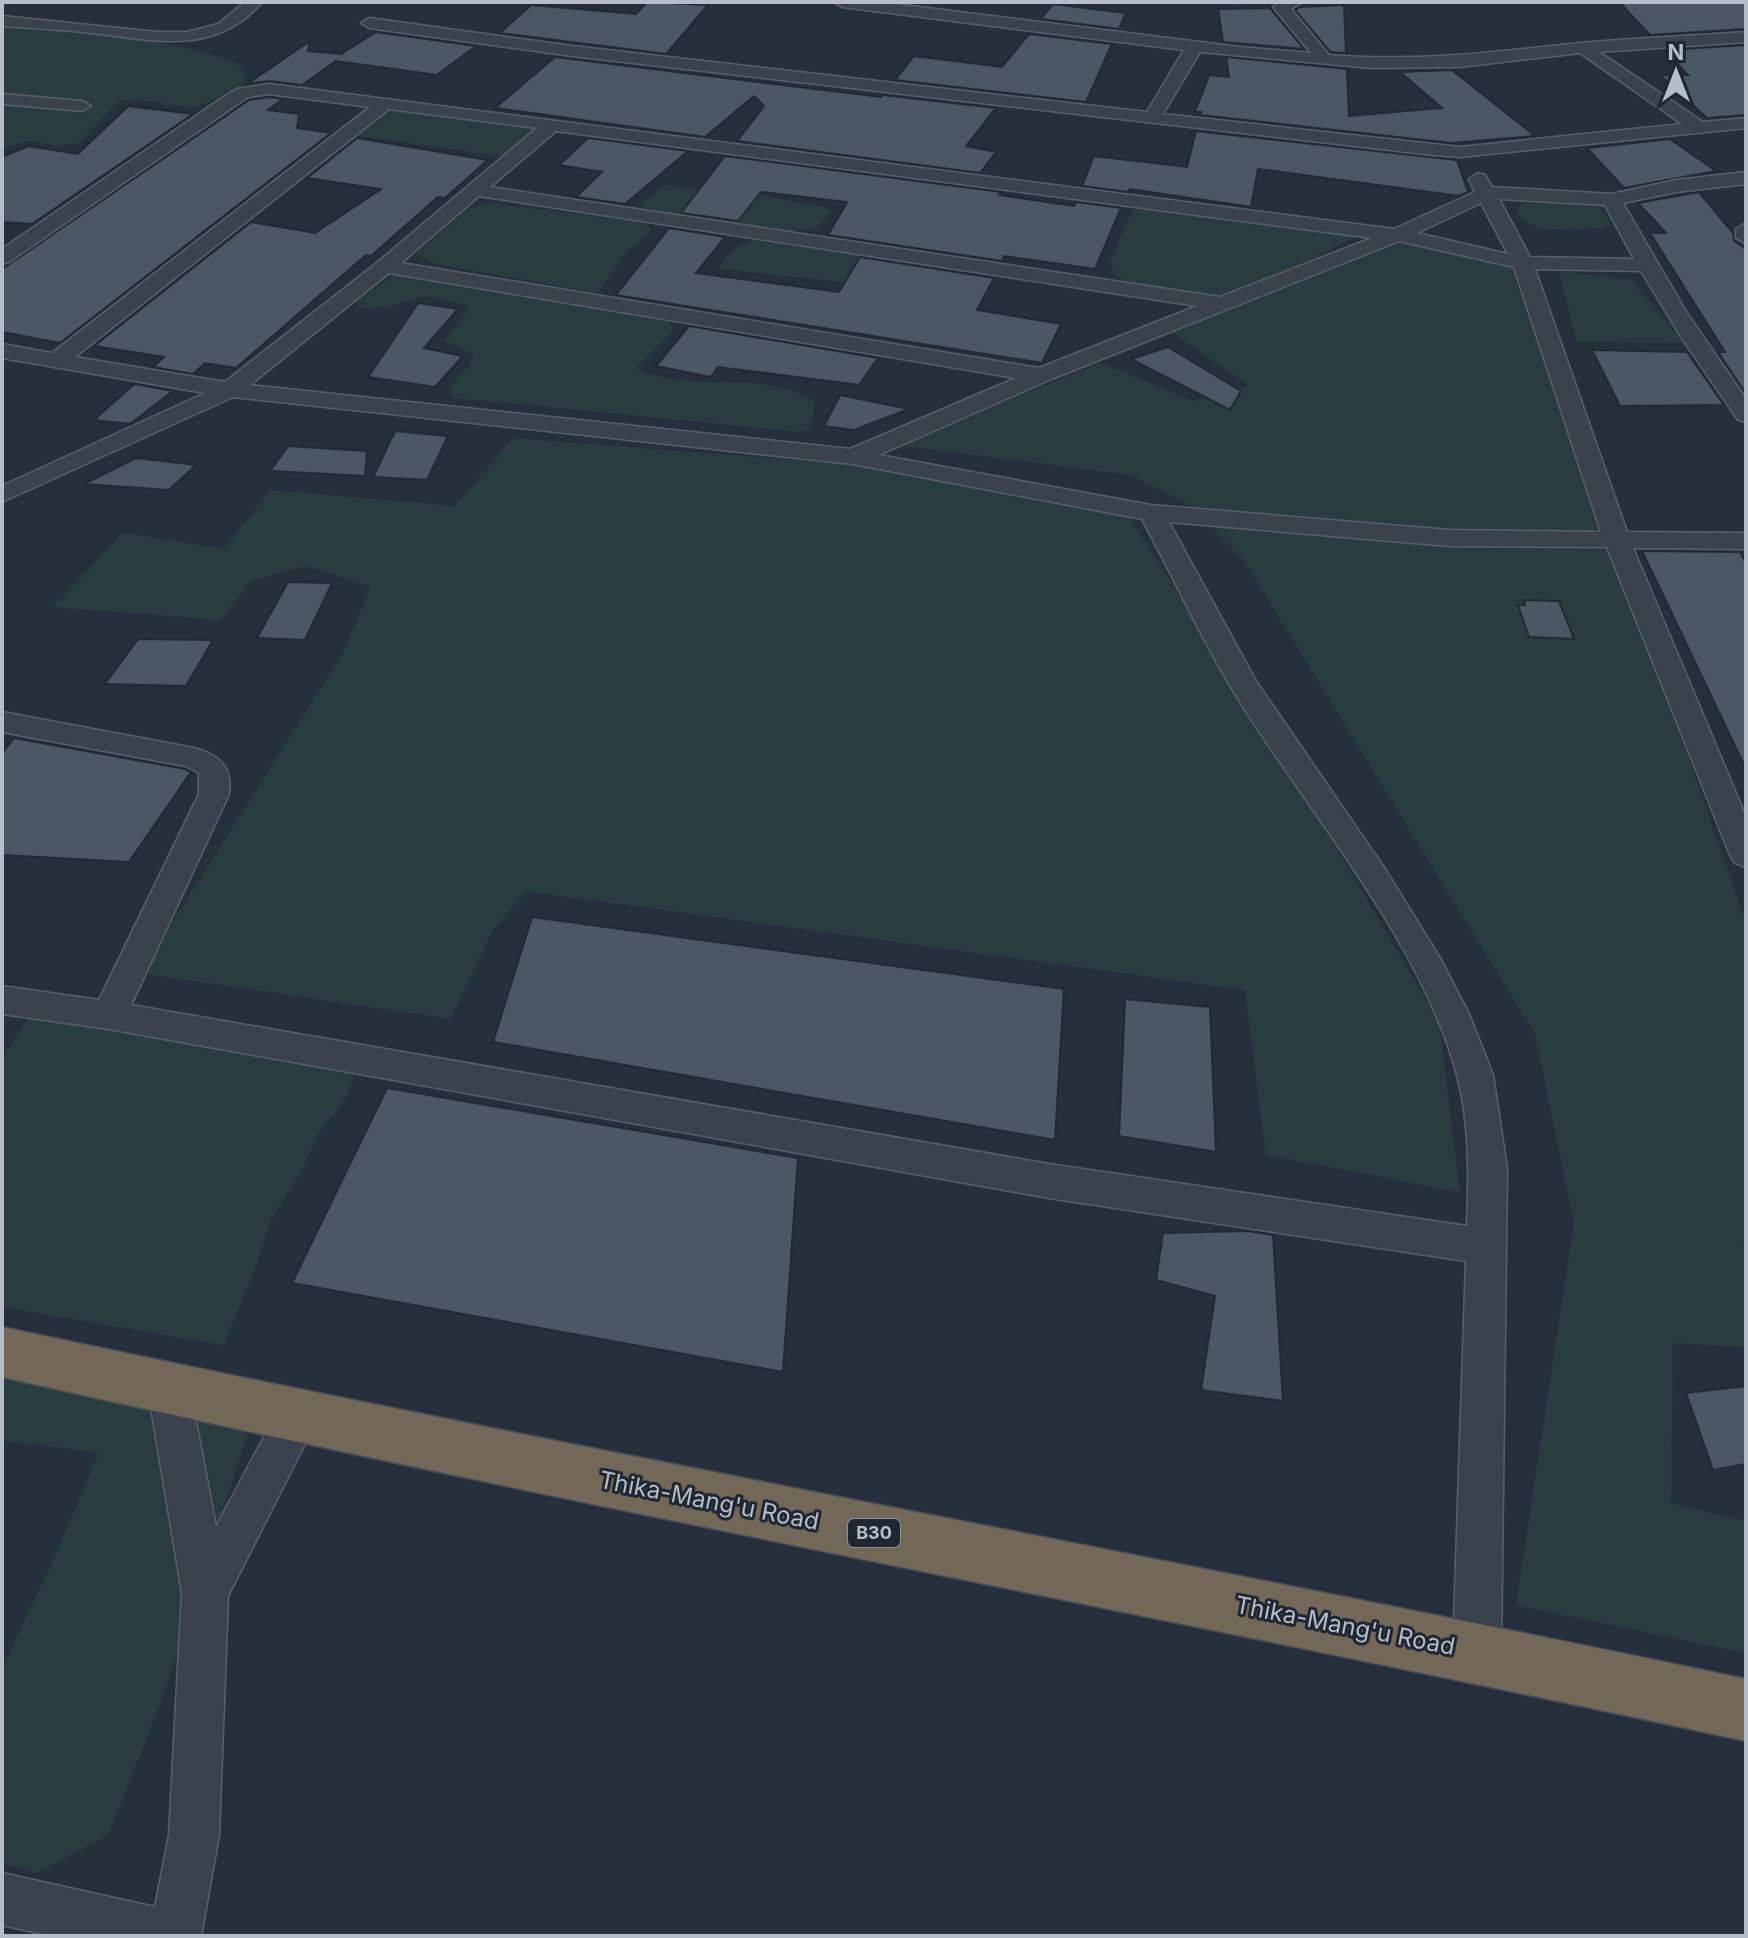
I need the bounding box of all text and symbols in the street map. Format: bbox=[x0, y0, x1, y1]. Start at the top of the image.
north arrow bbox=[1636, 32, 1716, 112]
text: N bbox=[1668, 39, 1684, 65]
street label: Thika-Mang'u Road bbox=[597, 1465, 821, 1536]
road number: B30 bbox=[848, 1519, 900, 1547]
street label: Thika-Mang'u Road bbox=[1233, 1590, 1457, 1661]

